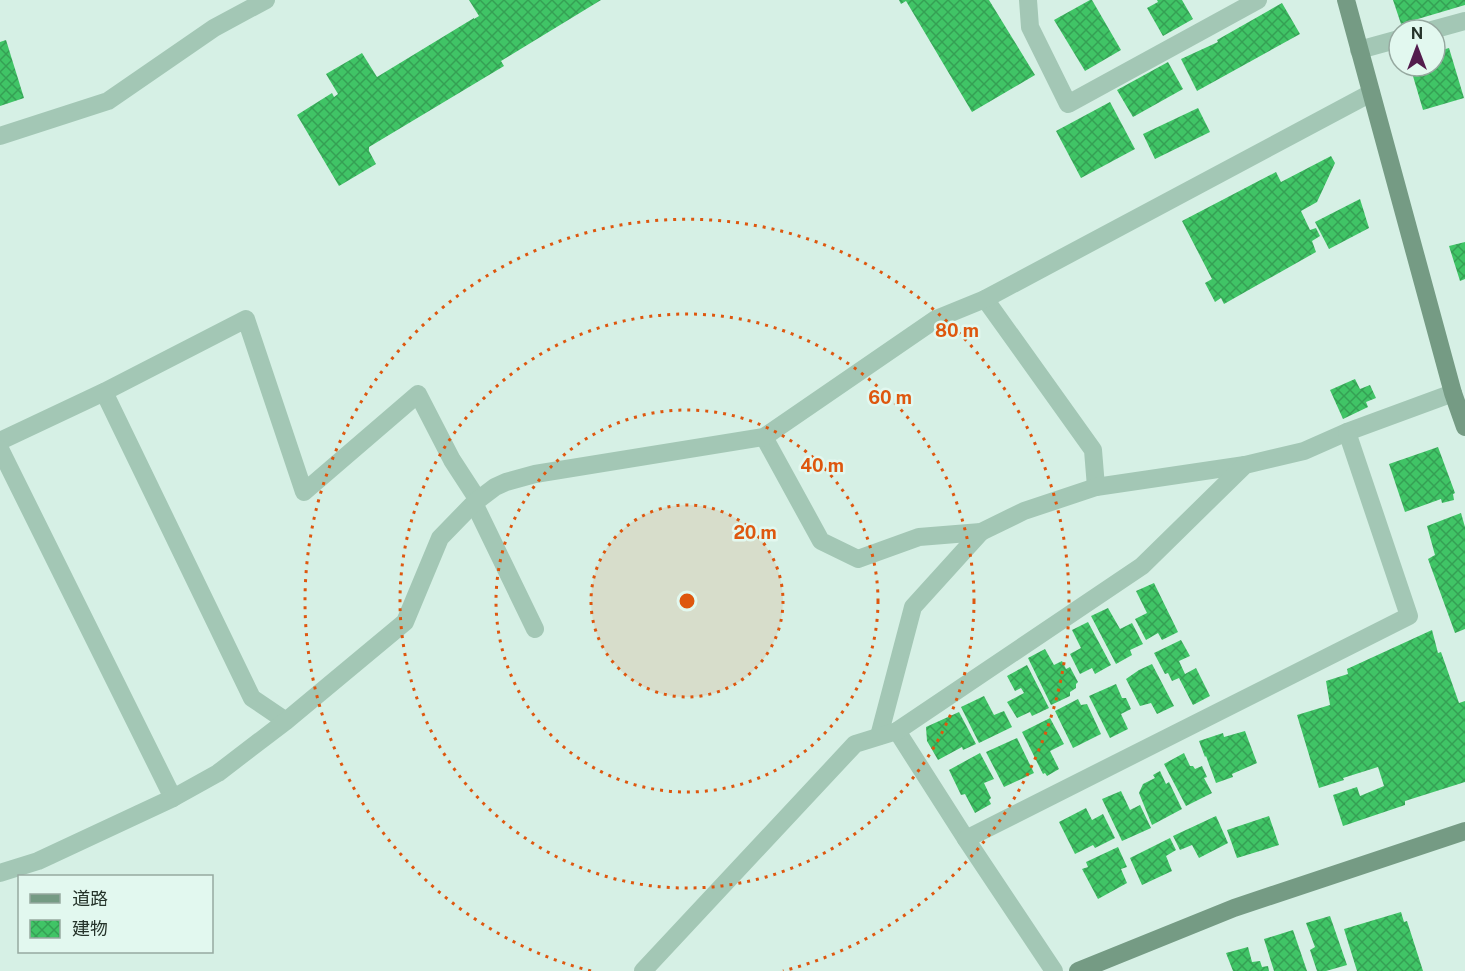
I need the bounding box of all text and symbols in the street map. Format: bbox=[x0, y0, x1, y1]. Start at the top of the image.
north arrow bbox=[1387, 18, 1447, 78]
text: N bbox=[1411, 24, 1423, 43]
text: 80 m bbox=[935, 320, 979, 341]
text: 60 m bbox=[868, 387, 912, 408]
text: 40 m bbox=[800, 455, 844, 476]
text: 20 m bbox=[733, 522, 777, 543]
centre of rings bbox=[677, 591, 697, 611]
legend bbox=[18, 875, 213, 953]
text: 道路 bbox=[72, 888, 108, 909]
text: 建物 bbox=[72, 918, 108, 939]

